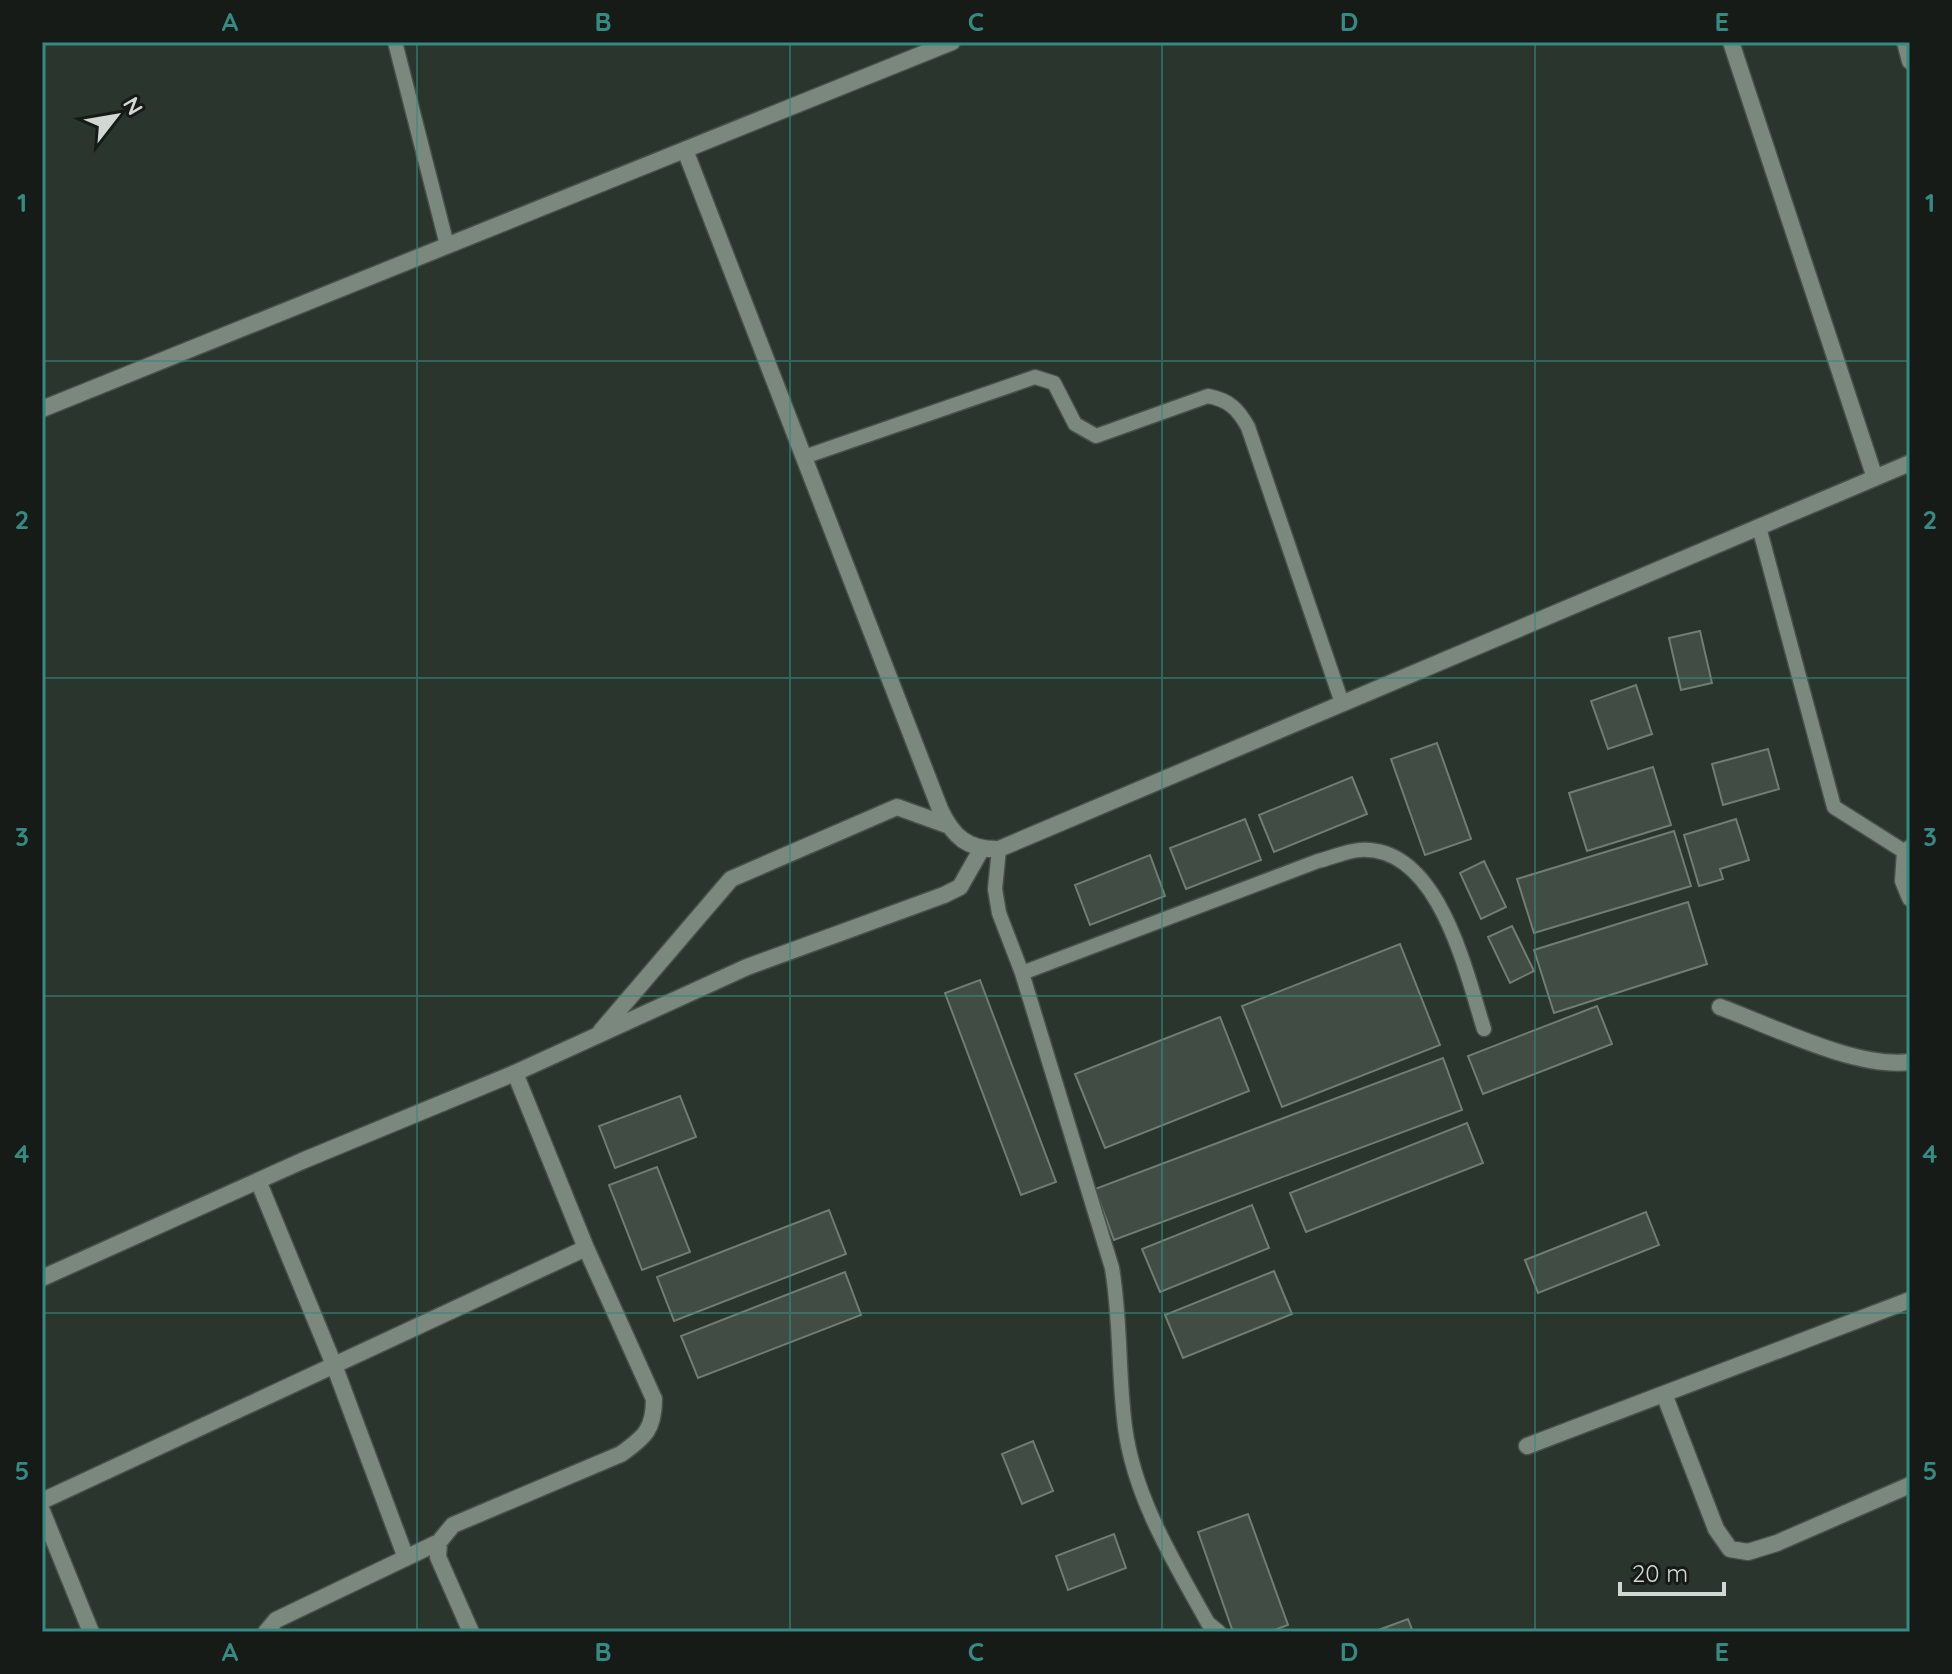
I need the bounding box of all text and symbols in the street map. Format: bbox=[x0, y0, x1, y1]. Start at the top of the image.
text: A bbox=[222, 5, 239, 38]
text: B bbox=[594, 5, 612, 38]
text: C bbox=[968, 5, 984, 38]
text: D bbox=[1340, 5, 1358, 38]
text: E bbox=[1715, 5, 1729, 38]
north arrow bbox=[76, 76, 156, 156]
text: N bbox=[117, 92, 149, 120]
text: 1 bbox=[17, 186, 27, 219]
text: 1 bbox=[1925, 186, 1935, 219]
text: 2 bbox=[15, 503, 29, 536]
text: 2 bbox=[1923, 503, 1937, 536]
text: 3 bbox=[15, 820, 29, 853]
text: 3 bbox=[1923, 820, 1937, 853]
text: 4 bbox=[14, 1137, 30, 1170]
text: 4 bbox=[1922, 1137, 1938, 1170]
text: 5 bbox=[15, 1454, 29, 1487]
text: 5 bbox=[1923, 1454, 1937, 1487]
scale bar bbox=[1620, 1546, 1724, 1596]
text: 20 m bbox=[1632, 1558, 1688, 1588]
text: A bbox=[222, 1635, 239, 1668]
text: B bbox=[594, 1635, 612, 1668]
text: C bbox=[968, 1635, 984, 1668]
text: D bbox=[1340, 1635, 1358, 1668]
text: E bbox=[1715, 1635, 1729, 1668]

